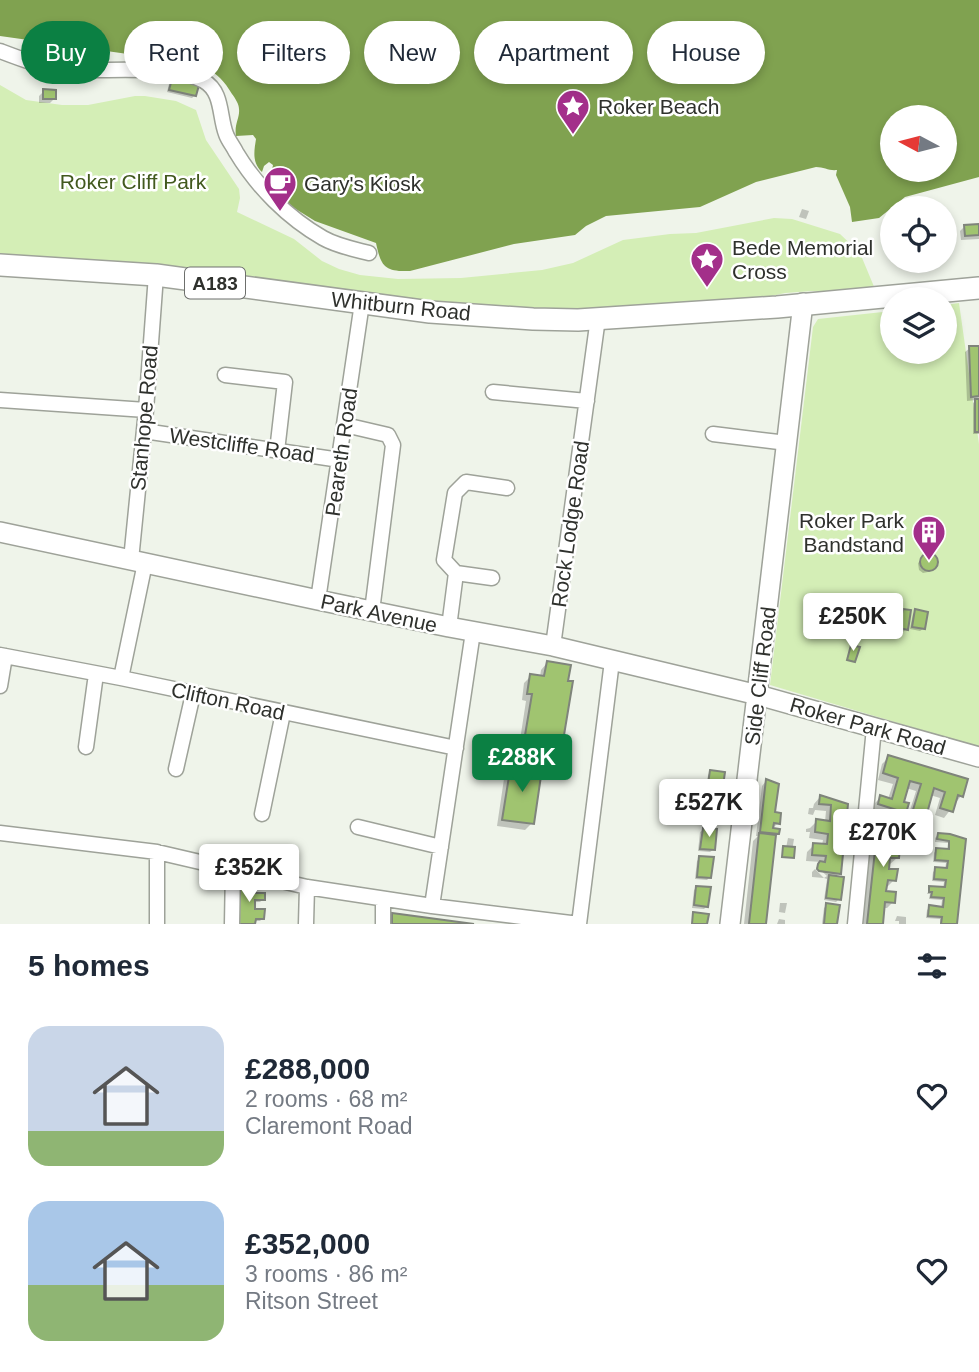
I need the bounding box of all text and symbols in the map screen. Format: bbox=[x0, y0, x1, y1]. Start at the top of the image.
chip: Buy bbox=[21, 21, 110, 84]
chip: Rent bbox=[124, 21, 223, 84]
chip: Filters bbox=[237, 21, 350, 84]
chip: New bbox=[364, 21, 460, 84]
chip: Apartment bbox=[474, 21, 633, 84]
chip: House bbox=[647, 21, 765, 84]
place icon: Roker Beach bbox=[554, 87, 592, 136]
place label: Roker Beach bbox=[598, 95, 719, 118]
north arrow bbox=[880, 105, 957, 182]
map controls bbox=[880, 105, 957, 364]
cafe icon: Gary's Kiosk bbox=[261, 164, 299, 213]
park label: Roker Cliff Park bbox=[60, 170, 207, 193]
place label: Gary's Kiosk bbox=[304, 172, 422, 195]
button: locate bbox=[880, 196, 957, 273]
place label: Bede Memorial Cross bbox=[732, 236, 873, 283]
place icon: Bede Memorial Cross bbox=[688, 240, 726, 289]
road number: A183 bbox=[185, 268, 245, 298]
street label: Whitburn Road bbox=[330, 287, 472, 325]
button: layers bbox=[880, 287, 957, 364]
street label: Stanhope Road bbox=[126, 344, 162, 492]
street label: Peareth Road bbox=[321, 386, 361, 518]
street label: Westcliffe Road bbox=[168, 423, 316, 467]
street label: Rock Lodge Road bbox=[547, 439, 593, 609]
place label: Roker Park Bandstand bbox=[799, 509, 904, 556]
building icon: Roker Park Bandstand bbox=[910, 513, 948, 562]
street label: Park Avenue bbox=[319, 589, 439, 637]
pin: £250K bbox=[804, 594, 902, 653]
text: £250K bbox=[819, 603, 887, 629]
street label: Side Cliff Road bbox=[740, 605, 780, 747]
street label: Clifton Road bbox=[169, 678, 287, 724]
street label: Roker Park Road bbox=[787, 693, 949, 759]
pin: £288K bbox=[473, 734, 571, 794]
text: £288K bbox=[488, 744, 556, 770]
pin: £527K bbox=[660, 780, 758, 839]
text: £527K bbox=[675, 789, 743, 815]
pin: £270K bbox=[834, 810, 932, 869]
text: £270K bbox=[849, 819, 917, 845]
pin: £352K bbox=[200, 844, 298, 904]
text: £352K bbox=[215, 854, 283, 880]
icon: filters bbox=[913, 947, 951, 985]
text: 5 homes bbox=[28, 949, 150, 982]
text: £288,000 bbox=[245, 1052, 370, 1085]
icon: home bbox=[84, 1054, 168, 1138]
icon: heart bbox=[913, 1077, 951, 1115]
text: 2 rooms · 68 m² bbox=[245, 1086, 407, 1112]
text: Claremont Road bbox=[245, 1113, 412, 1139]
text: £352,000 bbox=[245, 1227, 370, 1260]
icon: home bbox=[84, 1229, 168, 1313]
icon: heart bbox=[913, 1252, 951, 1290]
text: 3 rooms · 86 m² bbox=[245, 1261, 407, 1287]
text: Ritson Street bbox=[245, 1288, 378, 1314]

